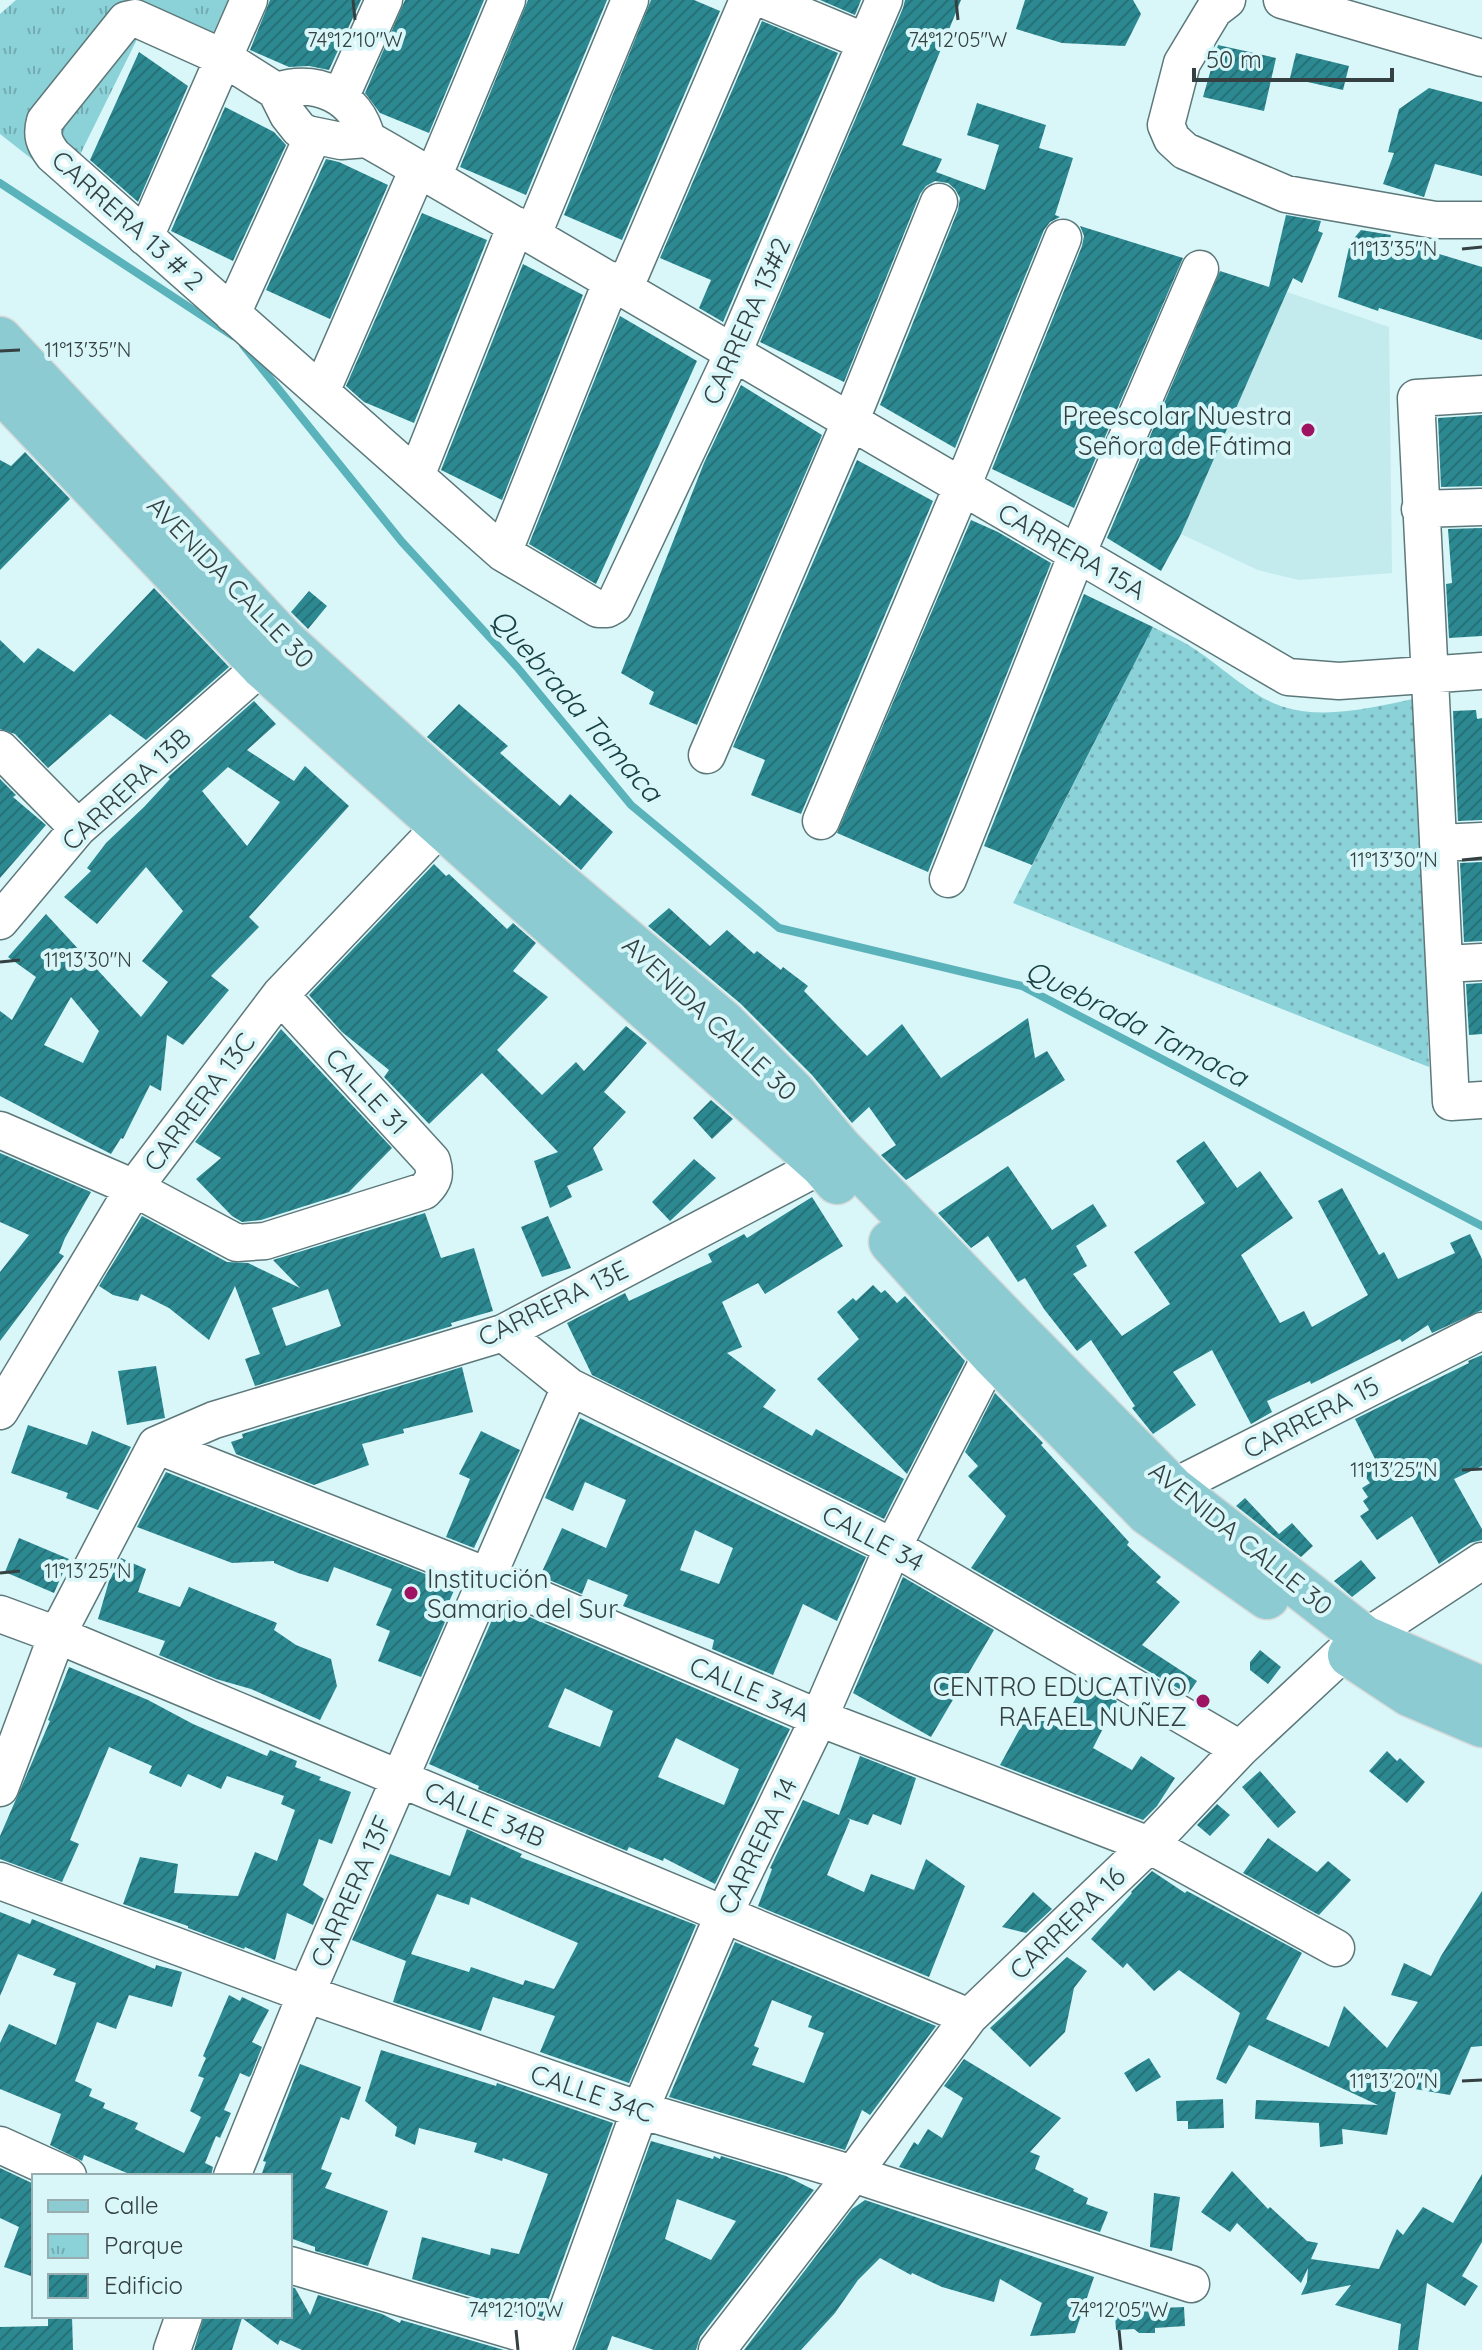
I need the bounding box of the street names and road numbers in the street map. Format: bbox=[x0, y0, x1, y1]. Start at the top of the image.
street label: CARRERA 13 # 2 bbox=[45, 143, 211, 297]
street label: CARRERA 13#2 bbox=[694, 232, 798, 410]
street label: AVENIDA CALLE 30 bbox=[140, 489, 322, 675]
street label: CARRERA 15A bbox=[992, 495, 1152, 607]
street label: CARRERA 13B bbox=[54, 721, 198, 857]
street label: AVENIDA CALLE 30 bbox=[616, 929, 804, 1107]
street label: CARRERA 13C bbox=[136, 1026, 262, 1178]
street label: CALLE 31 bbox=[319, 1041, 415, 1141]
street label: CARRERA 13E bbox=[473, 1252, 633, 1354]
street label: CARRERA 15 bbox=[1237, 1369, 1385, 1465]
street label: AVENIDA CALLE 30 bbox=[1142, 1454, 1340, 1622]
street label: CALLE 34 bbox=[816, 1497, 930, 1579]
street label: CALLE 34A bbox=[685, 1649, 815, 1729]
street label: CARRERA 14 bbox=[710, 1772, 804, 1920]
street label: CALLE 34B bbox=[420, 1774, 550, 1854]
street label: CARRERA 13F bbox=[303, 1810, 399, 1972]
street label: CARRERA 16 bbox=[1002, 1860, 1132, 1986]
street label: CALLE 34C bbox=[526, 2057, 658, 2129]

